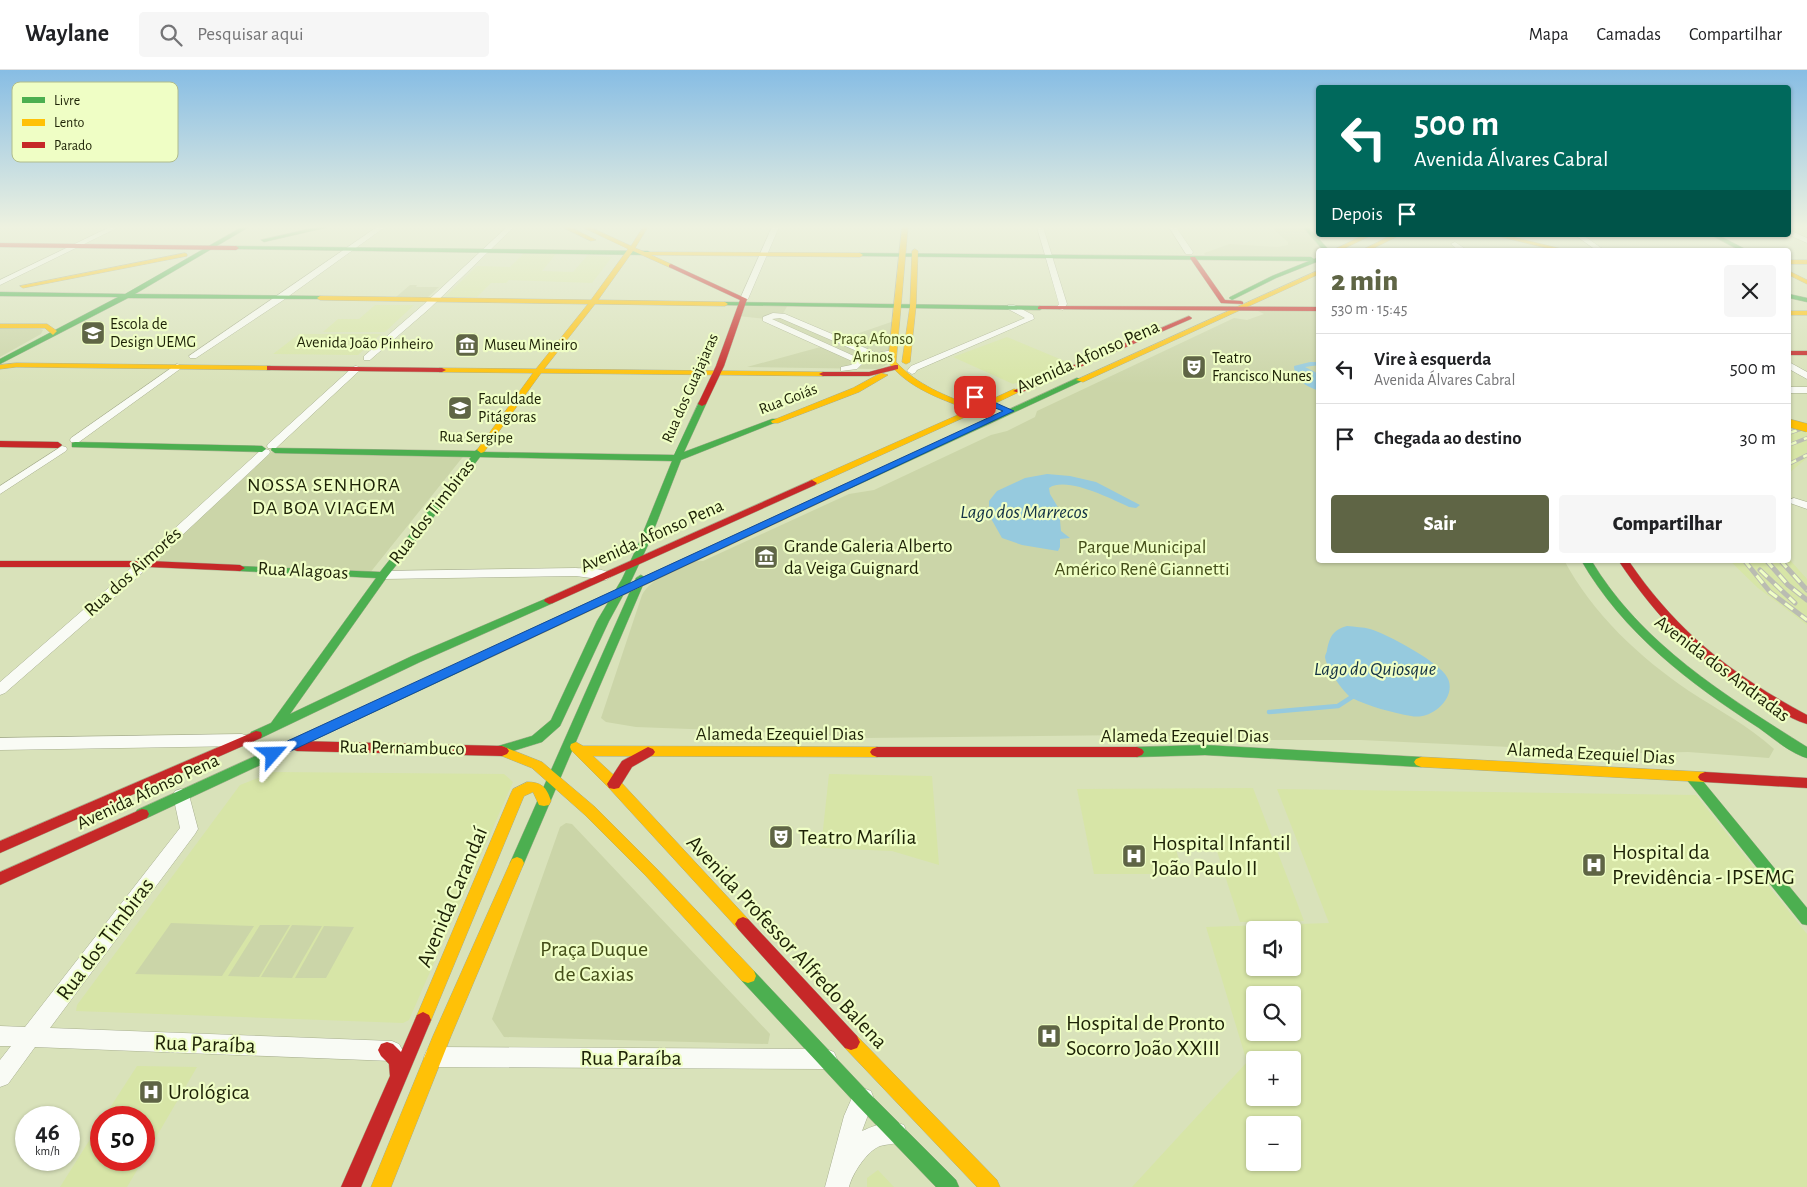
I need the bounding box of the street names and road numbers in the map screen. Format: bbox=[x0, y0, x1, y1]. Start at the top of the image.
street label: Avenida Afonso Pena bbox=[1014, 317, 1163, 397]
street label: Rua dos Guajajaras bbox=[659, 331, 722, 445]
street label: Avenida João Pinheiro bbox=[297, 334, 434, 352]
street label: Rua Goiás bbox=[757, 381, 819, 417]
street label: Rua Sergipe bbox=[439, 428, 513, 446]
street label: Rua dos Timbiras bbox=[386, 456, 478, 568]
street label: Avenida Afonso Pena bbox=[578, 496, 727, 576]
street label: Rua dos Aimorés bbox=[81, 524, 185, 620]
street label: Rua Alagoas bbox=[257, 559, 349, 583]
street label: Avenida dos Andradas bbox=[1651, 612, 1793, 726]
street label: Alameda Ezequiel Dias bbox=[696, 725, 864, 744]
street label: Alameda Ezequiel Dias bbox=[1101, 727, 1269, 746]
street label: Rua Pernambuco bbox=[339, 737, 465, 759]
street label: Alameda Ezequiel Dias bbox=[1506, 740, 1676, 768]
street label: Avenida Afonso Pena bbox=[74, 751, 222, 833]
street label: Avenida Carandaí bbox=[413, 823, 492, 970]
street label: Avenida Professor Alfredo Balena bbox=[683, 831, 891, 1053]
street label: Rua dos Timbiras bbox=[52, 874, 158, 1004]
street label: Rua Paraíba bbox=[154, 1031, 256, 1057]
street label: Rua Paraíba bbox=[580, 1047, 682, 1069]

